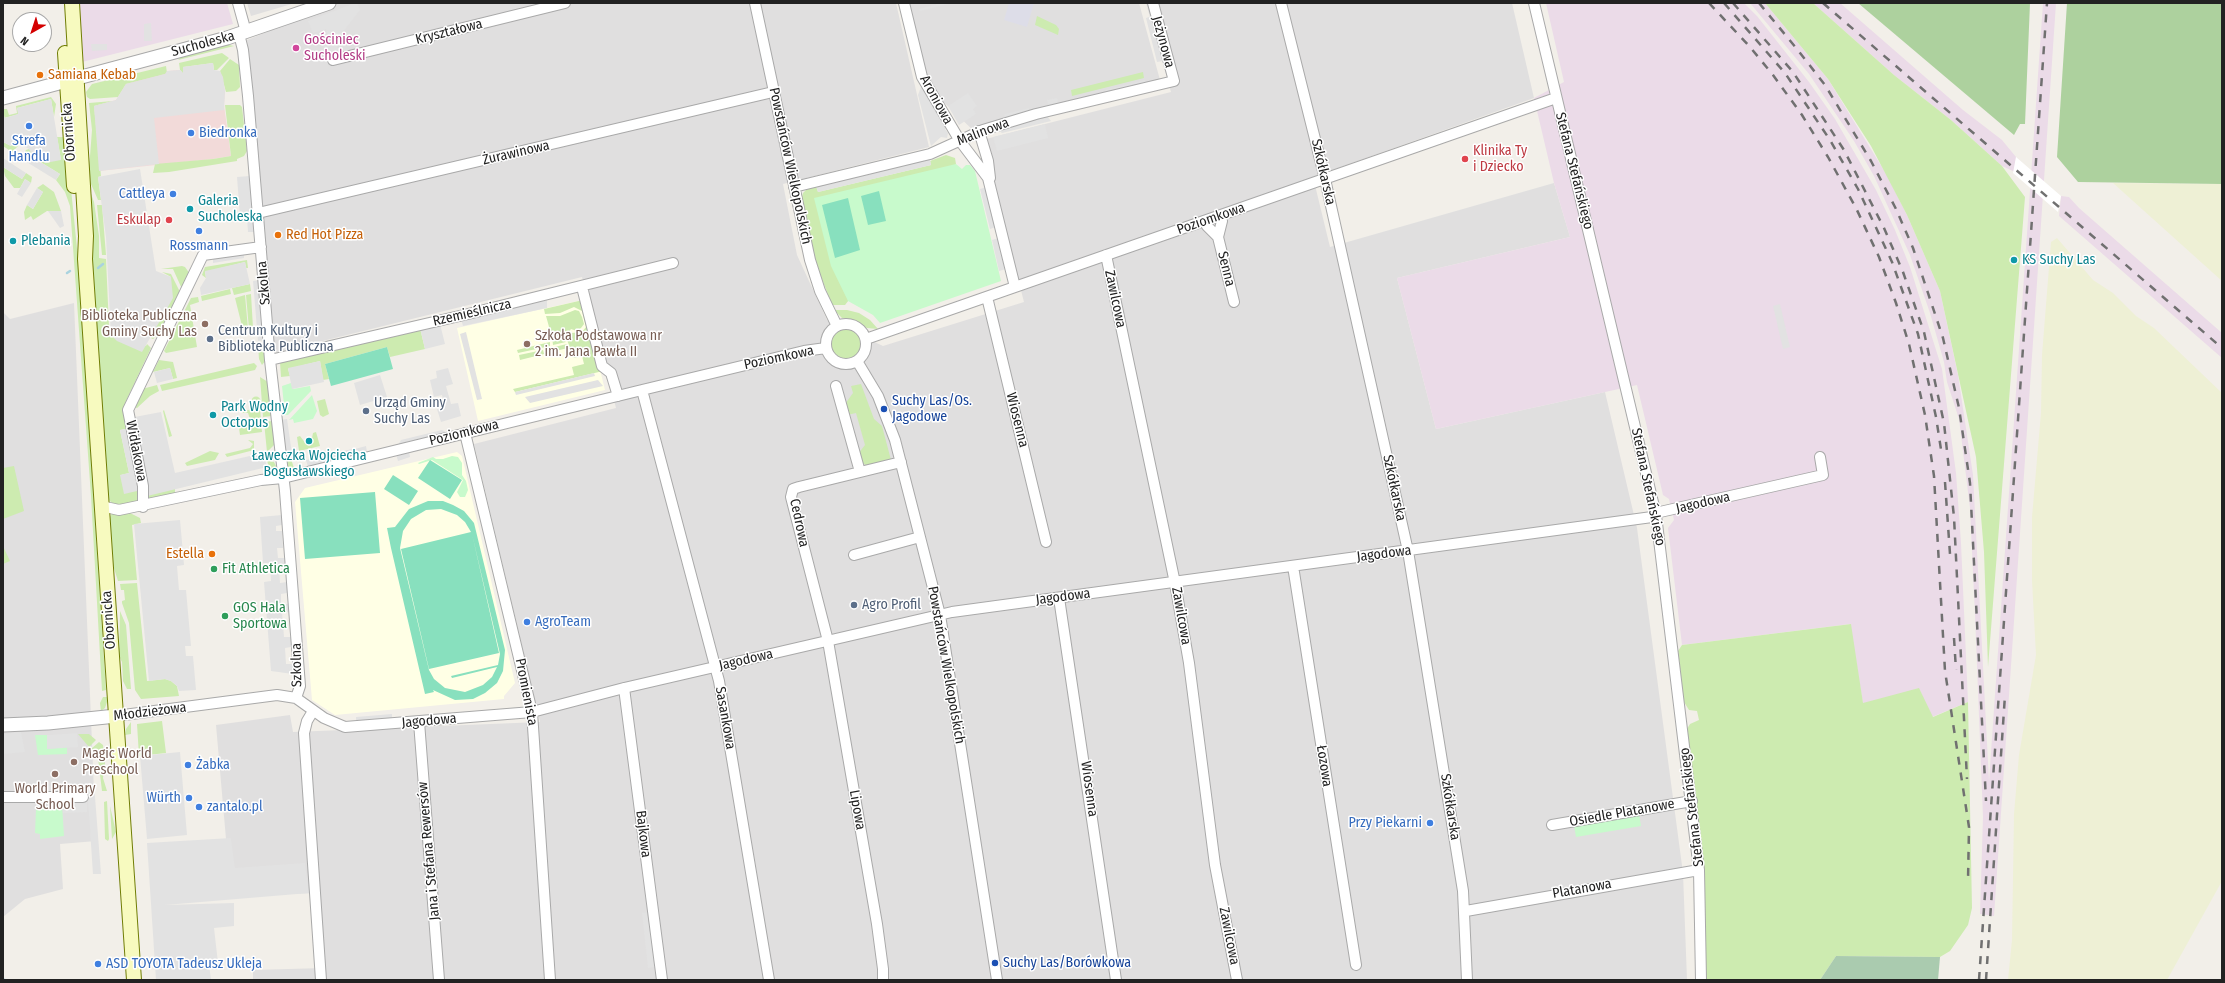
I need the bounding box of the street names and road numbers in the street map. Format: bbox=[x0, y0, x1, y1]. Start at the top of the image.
street label: Jeżynowa bbox=[1148, 14, 1178, 70]
street label: Kryształowa bbox=[414, 16, 484, 48]
street label: Sucholeska bbox=[170, 28, 236, 60]
street label: Aroniowa bbox=[916, 73, 956, 127]
street label: Powstańców Wielkopolskich bbox=[765, 86, 815, 246]
street label: Obornicka bbox=[59, 102, 79, 162]
street label: Stefana Stefańskiego bbox=[1551, 111, 1597, 231]
street label: Malinowa bbox=[955, 114, 1011, 150]
street label: Żurawinowa bbox=[481, 137, 551, 169]
street label: Szkółkarska bbox=[1307, 137, 1339, 207]
street label: Poziomkowa bbox=[1175, 200, 1247, 238]
street label: Senna bbox=[1214, 250, 1238, 288]
street label: Szkolna bbox=[254, 260, 274, 306]
street label: Zawilcowa bbox=[1101, 269, 1129, 329]
street label: Rzemieślnicza bbox=[431, 296, 513, 330]
street label: Poziomkowa bbox=[743, 342, 815, 374]
street label: Wiosenna bbox=[1002, 391, 1032, 449]
street label: Poziomkowa bbox=[428, 416, 500, 450]
street label: Widłakowa bbox=[122, 419, 150, 483]
street label: Stefana Stefańskiego bbox=[1627, 427, 1669, 547]
street label: Szkółkarska bbox=[1379, 453, 1409, 523]
street label: Jagodowa bbox=[1674, 489, 1732, 517]
street label: Cedrowa bbox=[786, 497, 812, 549]
street label: Jagodowa bbox=[1356, 542, 1412, 566]
street label: Powstańców Wielkopolskich bbox=[924, 585, 968, 745]
street label: Jagodowa bbox=[1035, 585, 1091, 609]
street label: Zawilcowa bbox=[1168, 586, 1194, 646]
street label: Obornicka bbox=[99, 590, 119, 650]
street label: Szkolna bbox=[288, 643, 306, 687]
street label: Jagodowa bbox=[717, 646, 775, 674]
street label: Promienista bbox=[511, 657, 541, 727]
street label: Sasankowa bbox=[711, 685, 739, 751]
street label: Młodzieżowa bbox=[113, 699, 187, 725]
street label: Jagodowa bbox=[401, 710, 457, 732]
street label: Łozowa bbox=[1312, 744, 1336, 788]
street label: Stefana Stefańskiego bbox=[1676, 747, 1708, 867]
street label: Wiosenna bbox=[1077, 760, 1101, 818]
street label: Szkółkarska bbox=[1436, 772, 1464, 842]
street label: Jana i Stefana Rewersów bbox=[415, 781, 443, 921]
street label: Lipowa bbox=[845, 789, 869, 831]
street label: Osiedle Platanowe bbox=[1568, 795, 1676, 831]
street label: Bajkowa bbox=[632, 809, 654, 859]
street label: Platanowa bbox=[1551, 876, 1613, 902]
street label: Zawilcowa bbox=[1215, 906, 1243, 966]

